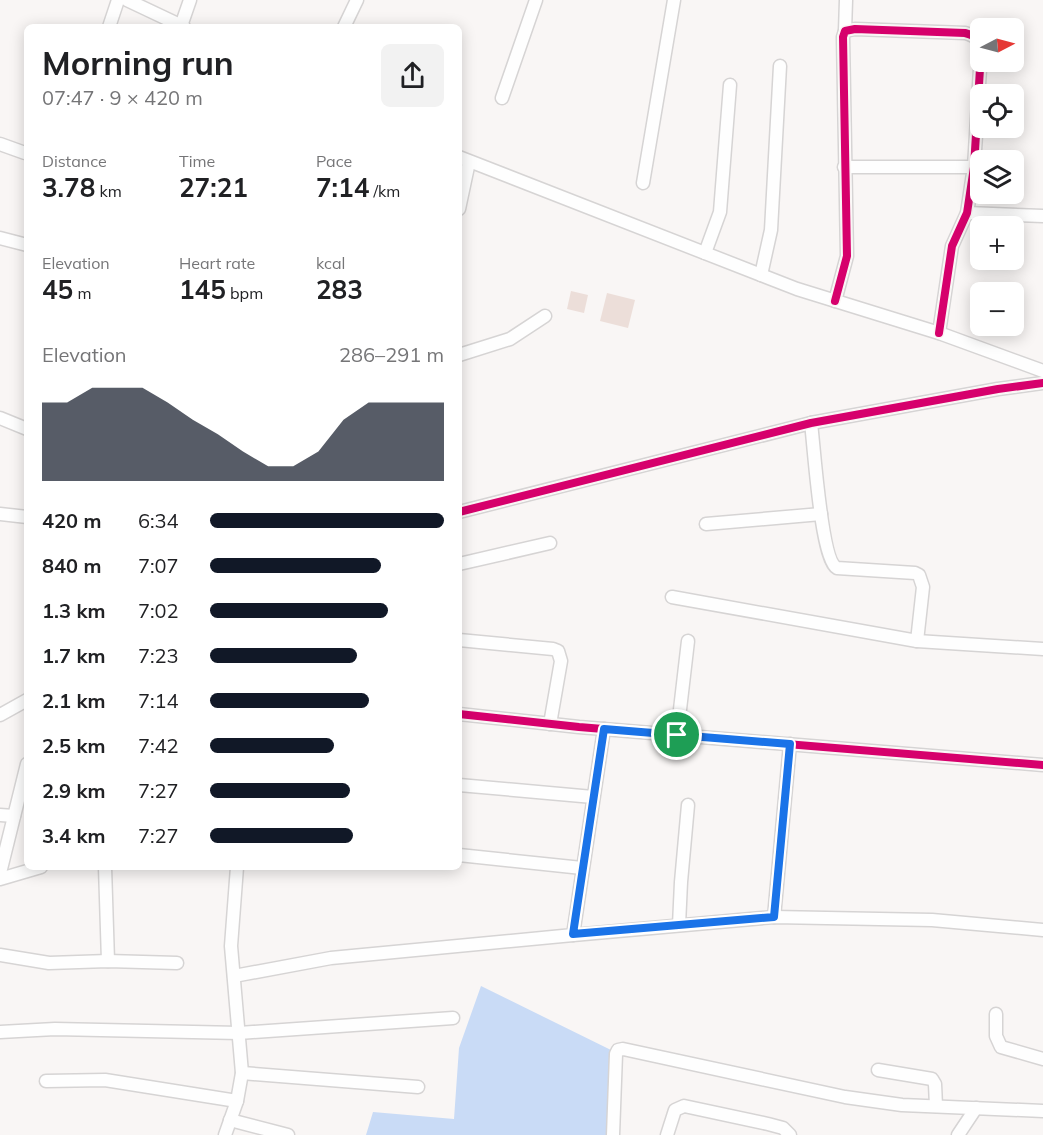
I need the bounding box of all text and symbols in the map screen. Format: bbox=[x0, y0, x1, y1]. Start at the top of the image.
north arrow bbox=[970, 18, 1024, 72]
map controls bbox=[970, 18, 1024, 336]
text: Morning run bbox=[42, 42, 234, 83]
button: share bbox=[381, 44, 444, 107]
button: locate bbox=[970, 84, 1024, 138]
text: 07:47 · 9 × 420 m bbox=[42, 85, 203, 110]
button: layers bbox=[970, 150, 1024, 204]
text: Distance bbox=[42, 151, 107, 171]
text: Time bbox=[179, 151, 215, 171]
text: Pace bbox=[316, 151, 352, 171]
text: 3.78 bbox=[42, 171, 95, 204]
text: 27:21 bbox=[179, 171, 248, 204]
text: 7:14 bbox=[316, 171, 369, 204]
text: km bbox=[95, 181, 122, 201]
text: /km bbox=[369, 181, 400, 201]
button: + bbox=[970, 216, 1024, 270]
text: Elevation bbox=[42, 253, 110, 273]
text: Heart rate bbox=[179, 253, 255, 273]
text: kcal bbox=[316, 253, 345, 273]
text: 45 bbox=[42, 273, 73, 306]
text: 145 bbox=[179, 273, 226, 306]
text: 283 bbox=[316, 273, 363, 306]
button: − bbox=[970, 282, 1024, 336]
text: m bbox=[73, 283, 91, 303]
text: bpm bbox=[226, 283, 263, 303]
text: Elevation bbox=[42, 342, 127, 367]
text: 286–291 m bbox=[339, 342, 444, 367]
text: 420 m bbox=[42, 508, 101, 533]
text: 6:34 bbox=[138, 508, 179, 533]
text: 840 m bbox=[42, 553, 101, 578]
text: 7:07 bbox=[138, 553, 179, 578]
text: 1.3 km bbox=[42, 598, 105, 623]
text: 7:02 bbox=[138, 598, 179, 623]
text: 1.7 km bbox=[42, 643, 105, 668]
text: 7:23 bbox=[138, 643, 179, 668]
text: 2.1 km bbox=[42, 688, 105, 713]
text: 7:14 bbox=[138, 688, 179, 713]
pin bbox=[651, 709, 702, 760]
icon: arrive bbox=[660, 718, 693, 751]
text: 2.5 km bbox=[42, 733, 105, 758]
text: 7:42 bbox=[138, 733, 179, 758]
text: 2.9 km bbox=[42, 778, 105, 803]
text: 7:27 bbox=[138, 778, 179, 803]
text: 3.4 km bbox=[42, 823, 105, 848]
text: 7:27 bbox=[138, 823, 179, 848]

